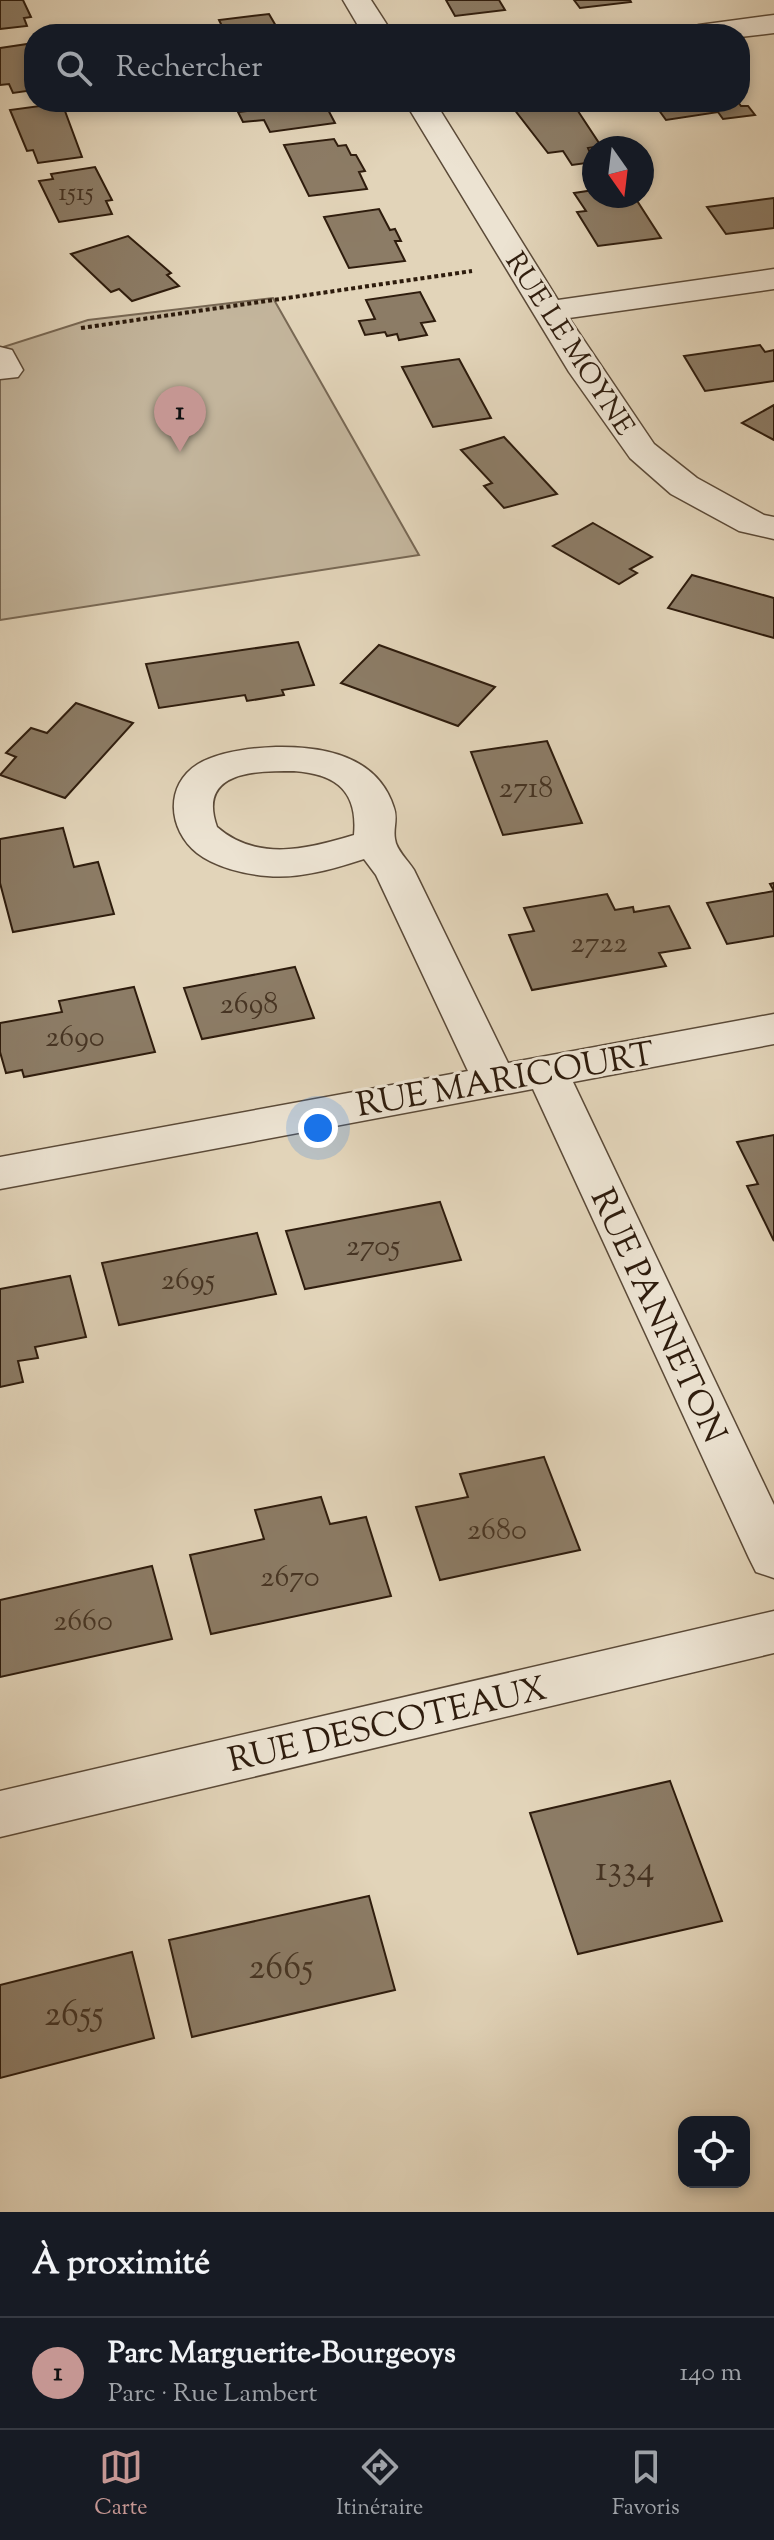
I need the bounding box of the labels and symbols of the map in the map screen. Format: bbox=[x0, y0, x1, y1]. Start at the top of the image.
north arrow bbox=[582, 136, 654, 208]
house number: 1515 bbox=[58, 175, 94, 212]
street label: RUE LE MOYNE bbox=[494, 245, 643, 444]
pin: 1 bbox=[154, 386, 206, 452]
house number: 2718 bbox=[499, 768, 553, 811]
house number: 2722 bbox=[571, 923, 627, 966]
house number: 2698 bbox=[220, 984, 278, 1027]
house number: 2690 bbox=[45, 1017, 105, 1060]
street label: RUE MARICOURT bbox=[353, 1031, 659, 1132]
your location bbox=[298, 1108, 338, 1148]
street label: RUE PANNETON bbox=[576, 1181, 737, 1452]
house number: 2705 bbox=[346, 1226, 400, 1269]
house number: 2695 bbox=[161, 1260, 215, 1303]
house number: 2680 bbox=[467, 1510, 527, 1553]
house number: 2670 bbox=[260, 1557, 320, 1600]
house number: 2660 bbox=[53, 1601, 113, 1644]
street label: RUE DESCOTEAUX bbox=[224, 1666, 552, 1787]
house number: 1334 bbox=[595, 1845, 655, 1897]
house number: 2665 bbox=[249, 1943, 313, 1995]
house number: 2655 bbox=[44, 1990, 104, 2042]

